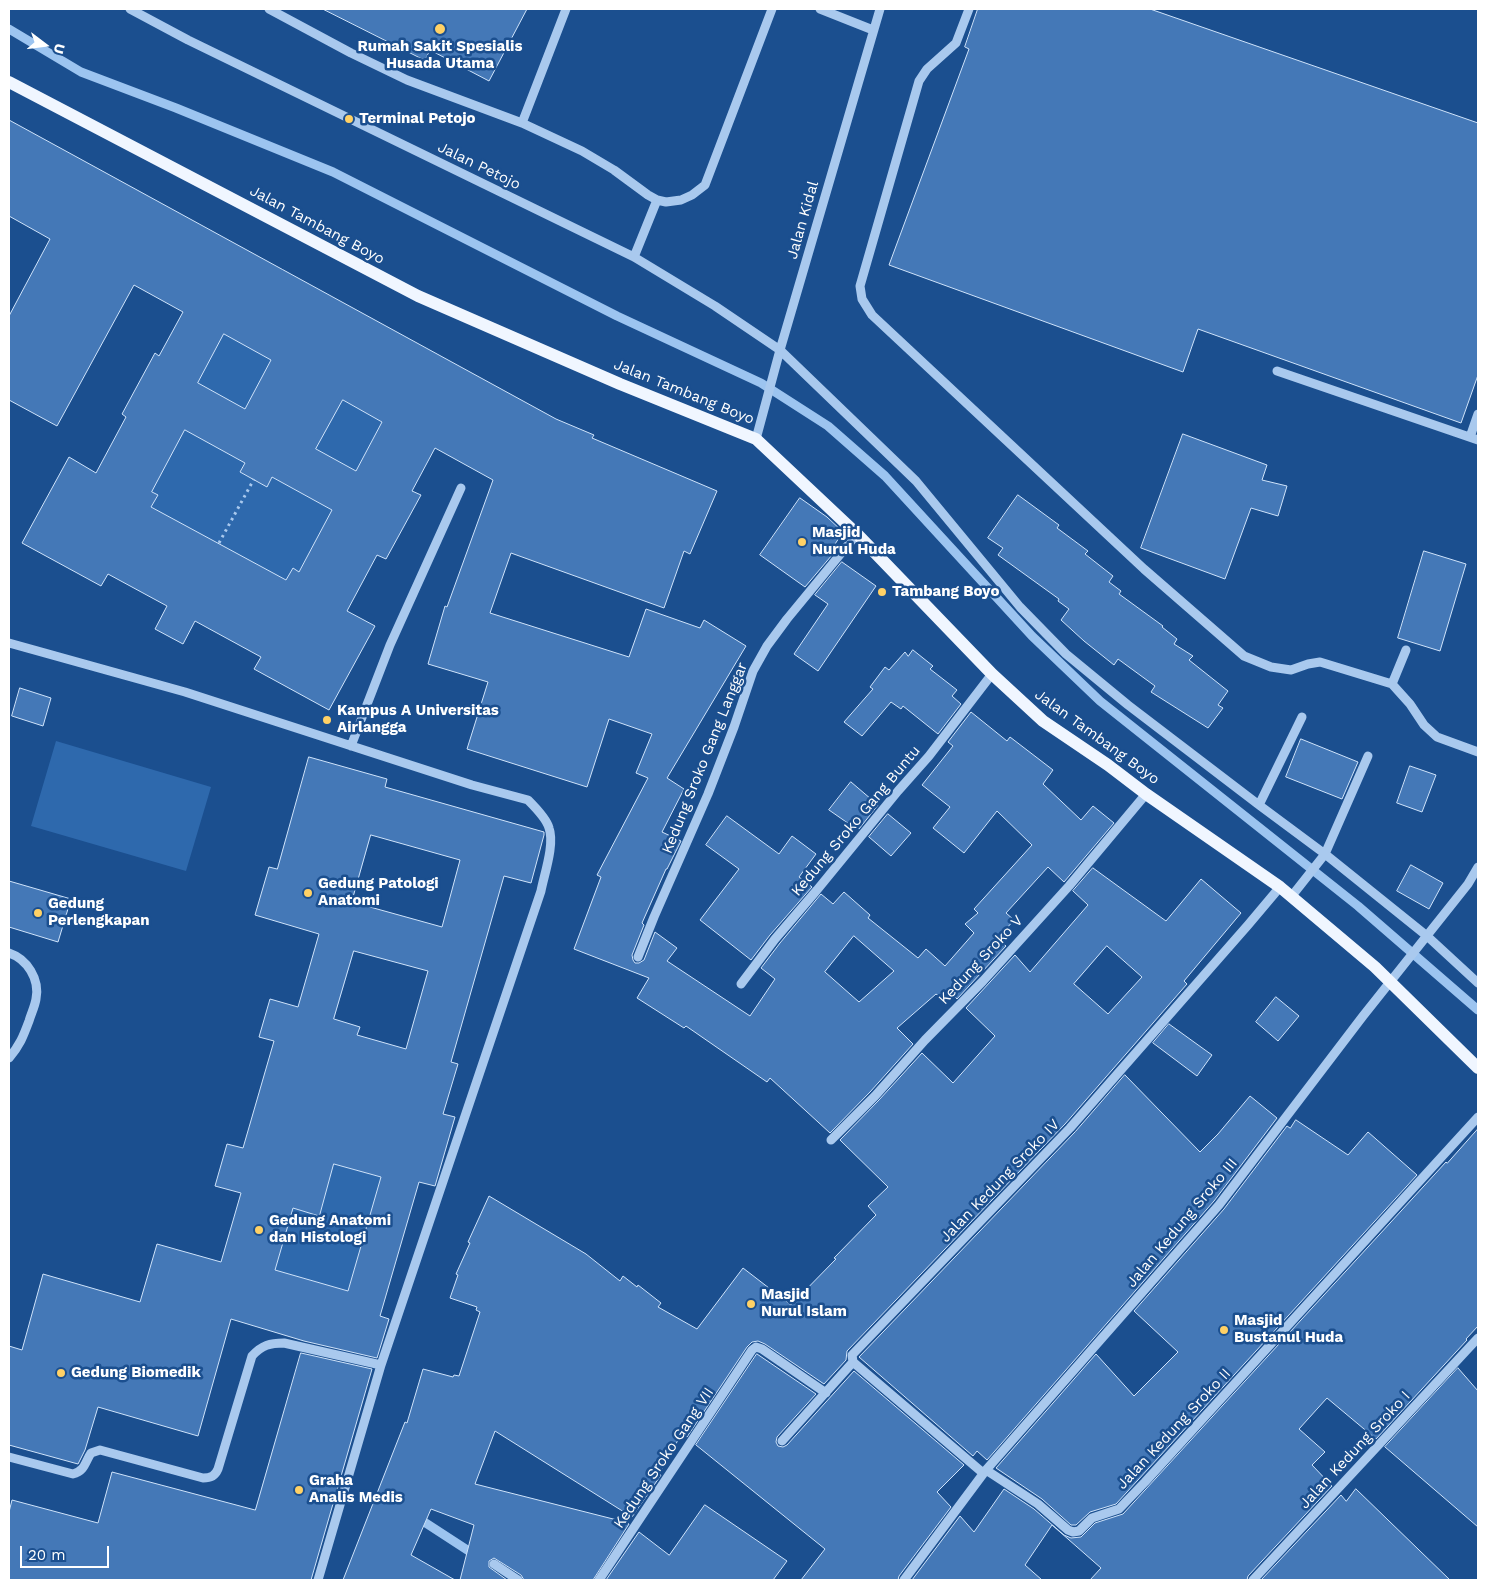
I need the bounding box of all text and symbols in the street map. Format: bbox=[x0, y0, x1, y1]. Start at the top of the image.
north arrow bbox=[20, 20, 70, 70]
marker: Rumah Sakit Spesialis Husada Utama bbox=[433, 22, 447, 36]
place label: Rumah Sakit Spesialis Husada Utama bbox=[358, 38, 522, 73]
text: U bbox=[50, 42, 69, 56]
place label: Terminal Petojo bbox=[359, 110, 475, 128]
marker: Terminal Petojo bbox=[343, 113, 355, 125]
street label: Jalan Petojo bbox=[435, 138, 523, 194]
street label: Jalan Kidal bbox=[783, 179, 823, 261]
street label: Jalan Tambang Boyo bbox=[247, 182, 387, 268]
street label: Jalan Tambang Boyo bbox=[611, 356, 757, 428]
place label: Masjid Nurul Huda bbox=[812, 524, 896, 559]
marker: Masjid Nurul Huda bbox=[796, 536, 808, 548]
place label: Tambang Boyo bbox=[892, 583, 999, 601]
marker: Tambang Boyo bbox=[876, 586, 888, 598]
street label: Kedung Sroko Gang Langgar bbox=[658, 660, 752, 856]
street label: Jalan Tambang Boyo bbox=[1031, 686, 1163, 788]
place label: Kampus A Universitas Airlangga bbox=[337, 702, 499, 737]
marker: Kampus A Universitas Airlangga bbox=[321, 714, 333, 726]
street label: Kedung Sroko Gang Buntu bbox=[788, 742, 924, 900]
place label: Gedung Patologi Anatomi bbox=[318, 875, 439, 910]
marker: Gedung Patologi Anatomi bbox=[302, 887, 314, 899]
place label: Gedung Perlengkapan bbox=[48, 895, 149, 930]
marker: Gedung Perlengkapan bbox=[32, 907, 44, 919]
street label: Kedung Sroko V bbox=[935, 912, 1027, 1008]
street label: Jalan Kedung Sroko IV bbox=[937, 1116, 1063, 1246]
street label: Jalan Kedung Sroko III bbox=[1123, 1155, 1241, 1291]
place label: Gedung Anatomi dan Histologi bbox=[269, 1212, 391, 1247]
marker: Gedung Anatomi dan Histologi bbox=[253, 1224, 265, 1236]
place label: Masjid Nurul Islam bbox=[761, 1286, 847, 1321]
marker: Masjid Nurul Islam bbox=[745, 1298, 757, 1310]
place label: Masjid Bustanul Huda bbox=[1234, 1312, 1343, 1347]
marker: Masjid Bustanul Huda bbox=[1218, 1324, 1230, 1336]
place label: Gedung Biomedik bbox=[71, 1364, 201, 1382]
street label: Jalan Kedung Sroko II bbox=[1113, 1365, 1235, 1493]
marker: Gedung Biomedik bbox=[55, 1367, 67, 1379]
street label: Kedung Sroko Gang VII bbox=[610, 1384, 718, 1532]
street label: Jalan Kedung Sroko I bbox=[1296, 1387, 1414, 1513]
place label: Graha Analis Medis bbox=[309, 1472, 403, 1507]
marker: Graha Analis Medis bbox=[293, 1484, 305, 1496]
scale bar bbox=[22, 1536, 111, 1568]
text: 20 m bbox=[28, 1546, 66, 1564]

